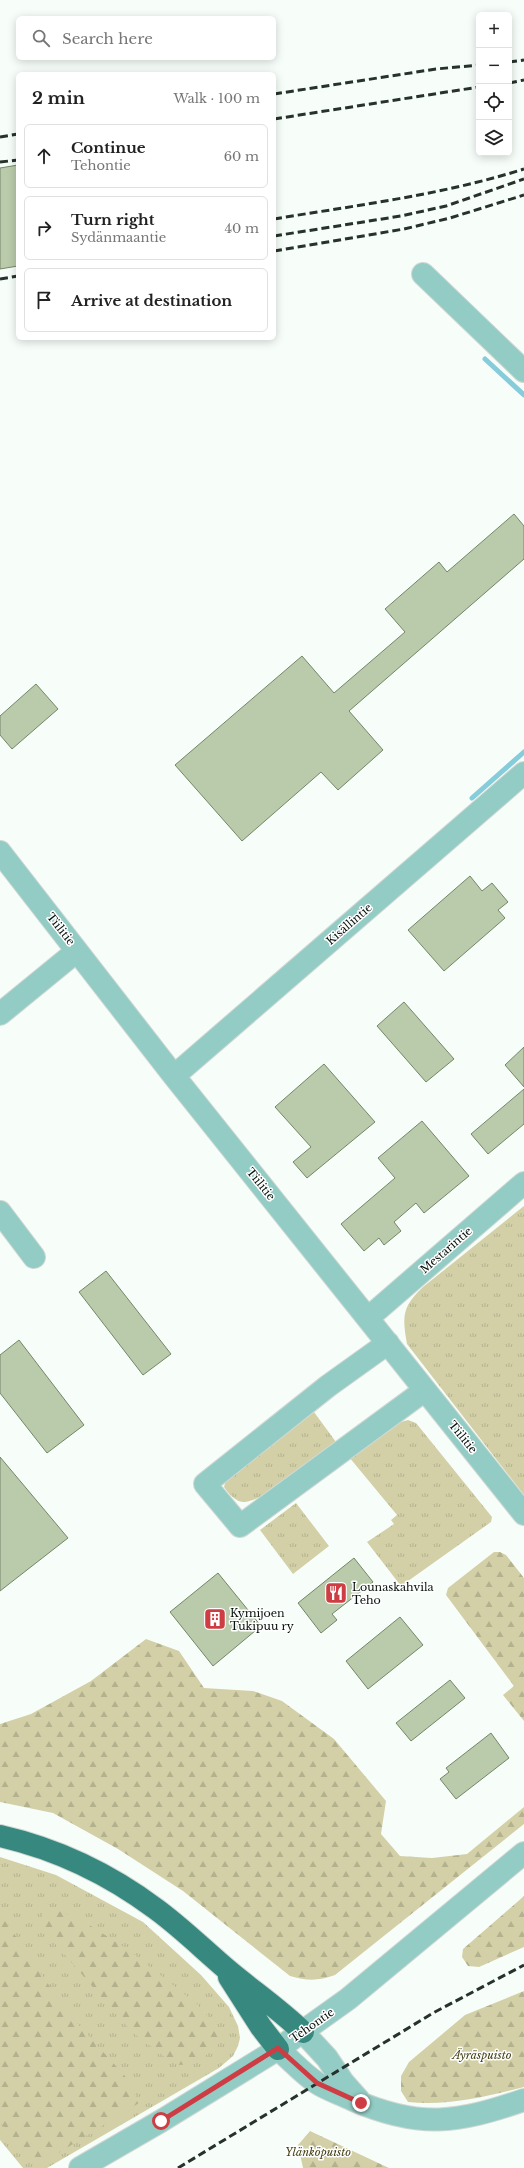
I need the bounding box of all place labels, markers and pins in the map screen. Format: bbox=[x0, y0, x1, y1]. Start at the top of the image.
restaurant icon: Lounaskahvila Teho bbox=[323, 1580, 349, 1606]
place label: Lounaskahvila Teho bbox=[352, 1580, 434, 1607]
building icon: Kymijoen Tukipuu ry bbox=[202, 1606, 228, 1632]
place label: Kymijoen Tukipuu ry bbox=[230, 1606, 294, 1633]

